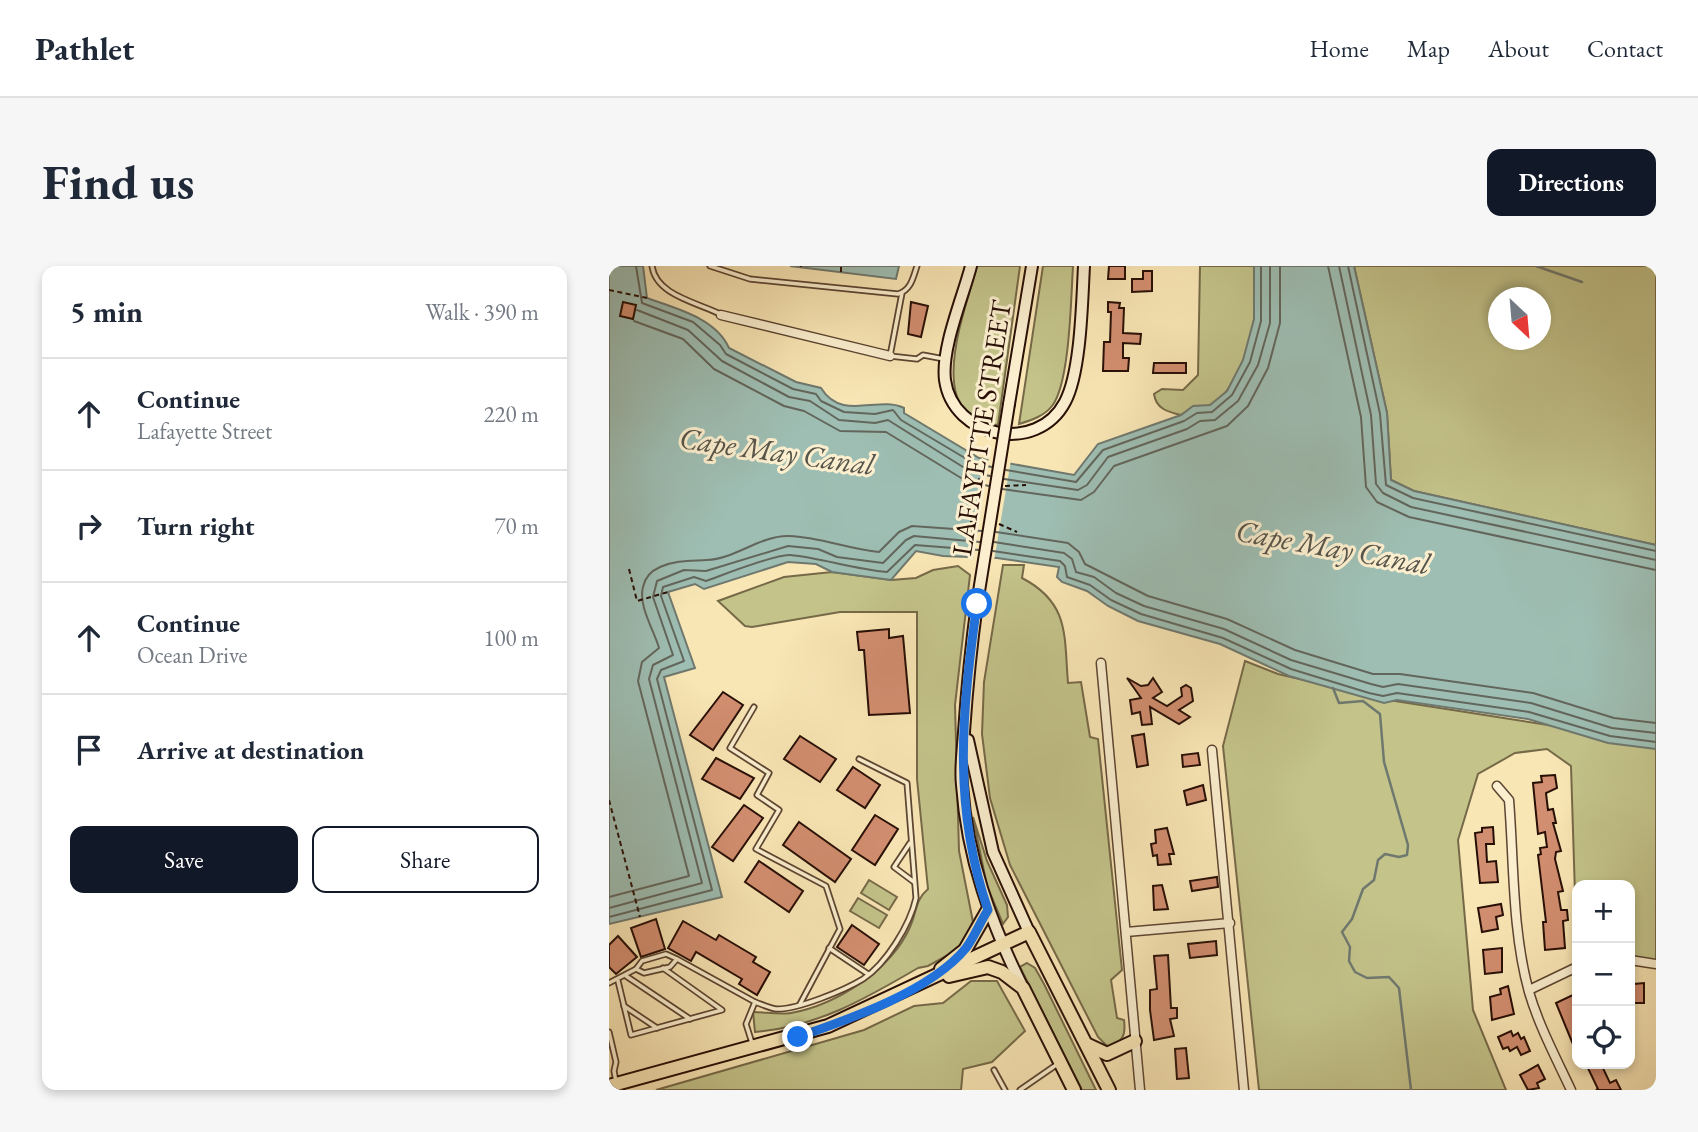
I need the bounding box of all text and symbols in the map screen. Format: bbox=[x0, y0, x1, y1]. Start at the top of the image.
text: Pathlet bbox=[35, 27, 134, 70]
text: Home bbox=[1309, 33, 1369, 64]
text: Map bbox=[1407, 33, 1450, 64]
text: About bbox=[1488, 33, 1549, 64]
text: Contact bbox=[1587, 33, 1663, 64]
button: Directions bbox=[1487, 149, 1656, 216]
text: Find us bbox=[42, 150, 194, 214]
north arrow bbox=[1488, 287, 1551, 350]
text: 5 min bbox=[70, 292, 143, 331]
text: Walk · 390 m bbox=[425, 297, 539, 327]
street label: LAFAYETTE STREET bbox=[943, 297, 1019, 558]
text: Continue bbox=[137, 382, 240, 416]
icon: ahead bbox=[70, 395, 108, 433]
text: 220 m bbox=[483, 399, 539, 429]
text: Lafayette Street bbox=[137, 416, 272, 446]
water label: Cape May Canal bbox=[677, 418, 878, 484]
icon: right bbox=[70, 507, 108, 545]
text: Turn right bbox=[137, 509, 255, 543]
text: 70 m bbox=[494, 511, 539, 541]
water label: Cape May Canal bbox=[1233, 511, 1434, 583]
route start bbox=[961, 588, 992, 619]
text: Continue bbox=[137, 606, 240, 640]
icon: ahead bbox=[70, 619, 108, 657]
text: 100 m bbox=[483, 623, 539, 653]
text: Ocean Drive bbox=[137, 640, 247, 670]
icon: arrive bbox=[70, 731, 108, 769]
text: Arrive at destination bbox=[137, 733, 364, 767]
button: Save bbox=[70, 826, 298, 893]
button: Share bbox=[312, 826, 539, 893]
map controls bbox=[1572, 880, 1635, 1069]
button: + bbox=[1572, 880, 1635, 943]
button: − bbox=[1572, 943, 1635, 1006]
button: locate bbox=[1572, 1006, 1635, 1069]
route end bbox=[782, 1021, 813, 1052]

